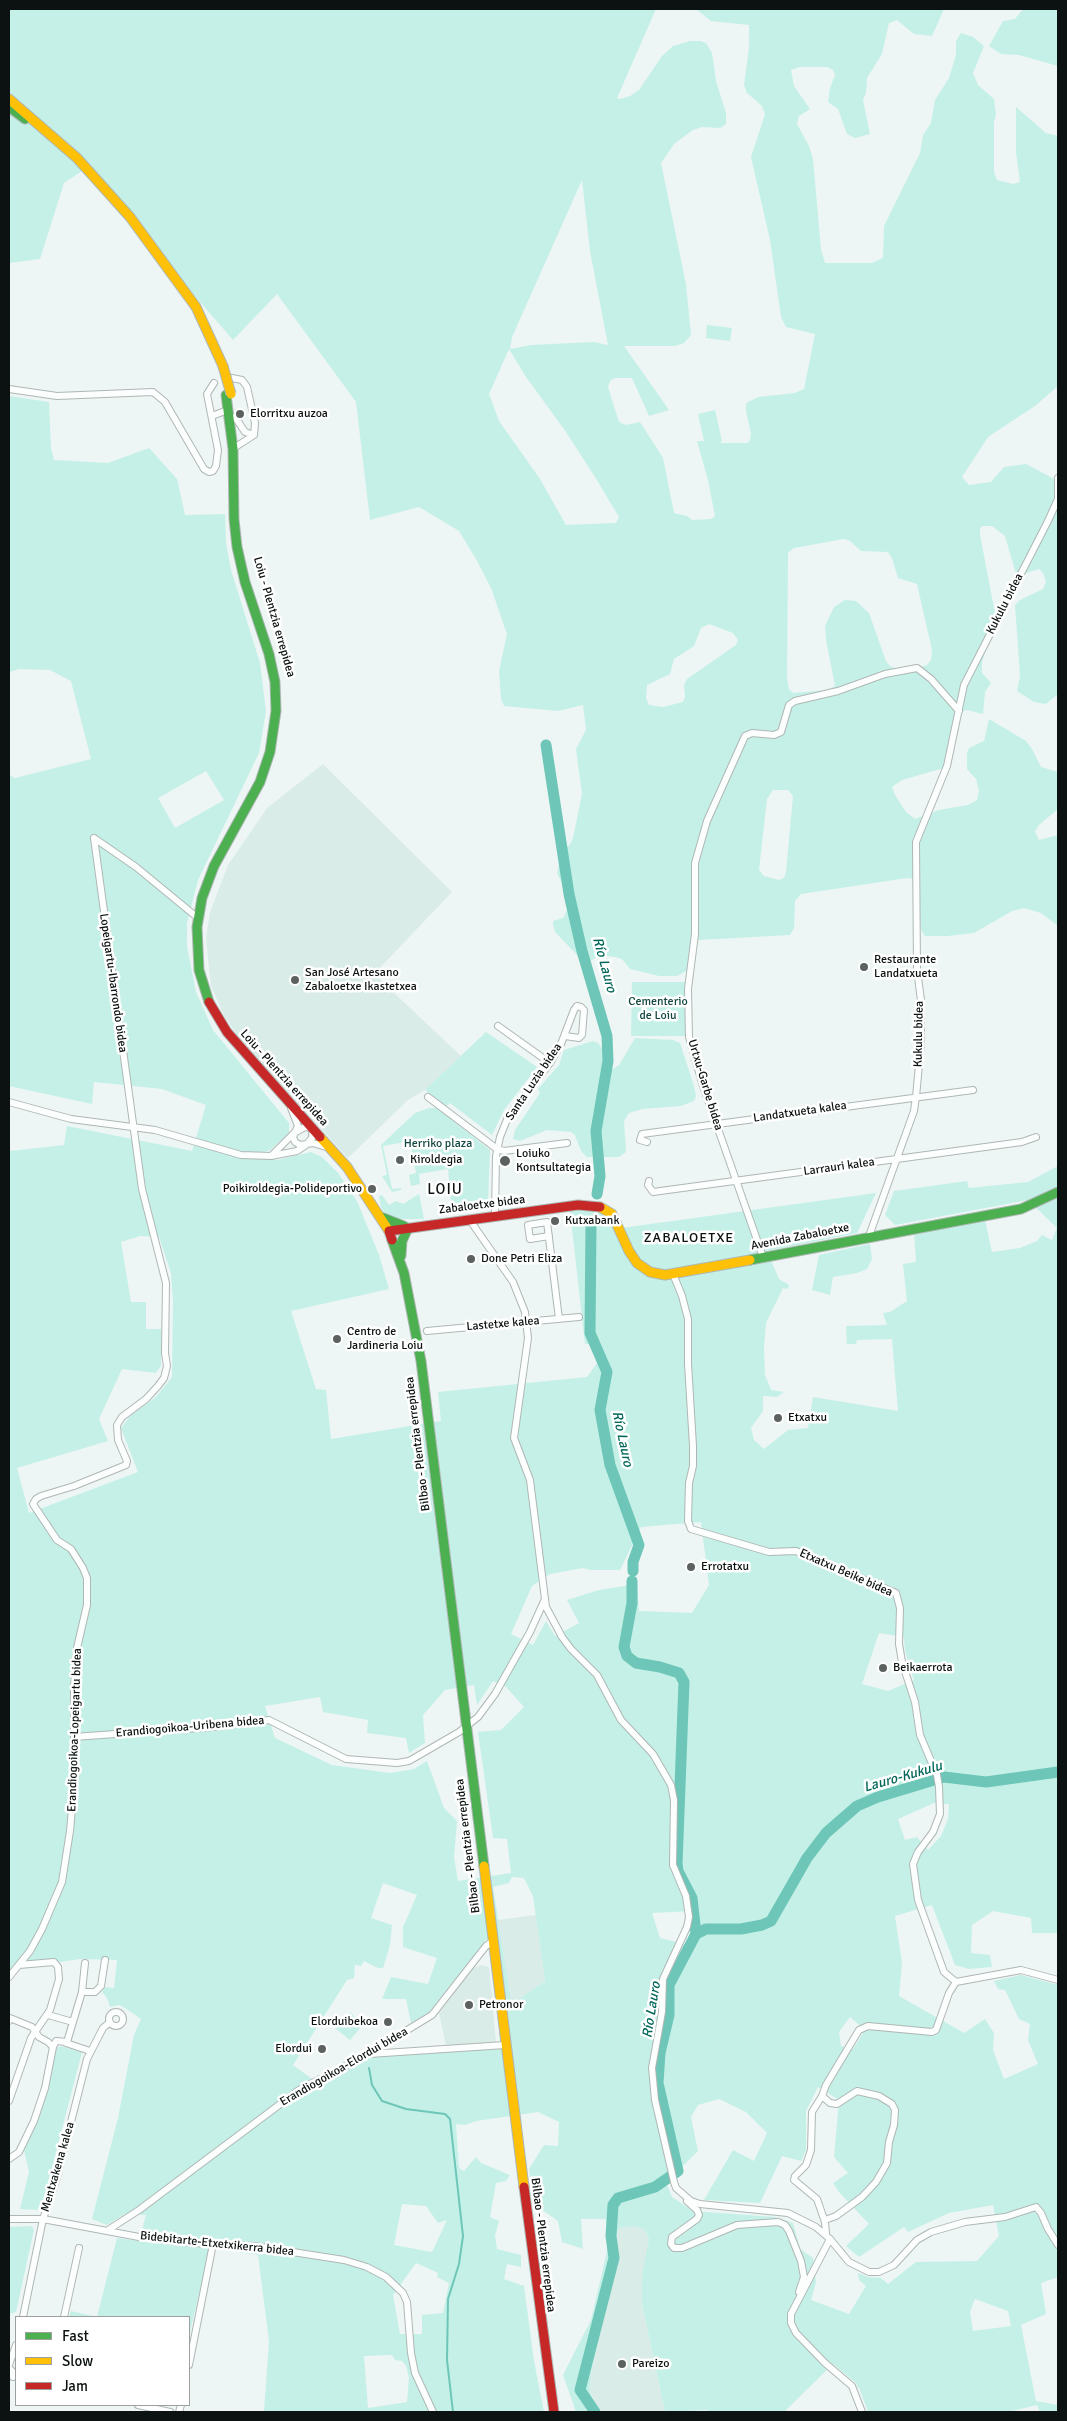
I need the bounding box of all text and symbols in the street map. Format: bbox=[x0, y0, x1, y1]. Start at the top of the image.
place label: Elorritxu auzoa bbox=[250, 407, 328, 421]
marker: Elorritxu auzoa bbox=[234, 408, 246, 420]
street label: Loiu - Plentzia errepidea bbox=[250, 555, 298, 679]
street label: Kukulu bidea bbox=[983, 571, 1027, 637]
street label: Lopeigartu-Ibarrondo bidea bbox=[96, 912, 130, 1054]
water label: Río Lauro bbox=[589, 935, 619, 995]
place label: Restaurante Landatxueta bbox=[874, 953, 938, 981]
marker: Restaurante Landatxueta bbox=[858, 961, 870, 973]
place label: San José Artesano Zabaloetxe Ikastetxea bbox=[305, 966, 417, 994]
marker: San José Artesano Zabaloetxe Ikastetxea bbox=[289, 974, 301, 986]
park label: Cementerio de Loiu bbox=[628, 995, 688, 1023]
street label: Kukulu bidea bbox=[911, 1001, 927, 1067]
street label: Loiu - Plentzia errepidea bbox=[237, 1027, 331, 1129]
street label: Urtxu-Garbe bidea bbox=[684, 1038, 726, 1132]
street label: Santa Luzia bidea bbox=[503, 1041, 565, 1123]
street label: Landatxueta kalea bbox=[752, 1098, 848, 1126]
park label: Herriko plaza bbox=[404, 1137, 472, 1151]
place label: Loiuko Kontsultategia bbox=[516, 1147, 591, 1175]
place label: Kiroldegia bbox=[410, 1153, 462, 1167]
marker: Kiroldegia bbox=[394, 1154, 406, 1166]
marker: Loiuko Kontsultategia bbox=[498, 1154, 512, 1168]
street label: Larrauri kalea bbox=[802, 1155, 876, 1179]
district label: LOIU bbox=[427, 1181, 463, 1199]
place label: Poikiroldegia-Polideportivo bbox=[223, 1182, 362, 1196]
marker: Poikiroldegia-Polideportivo bbox=[366, 1183, 378, 1195]
street label: Zabaloetxe bidea bbox=[438, 1193, 526, 1217]
place label: Kutxabank bbox=[565, 1214, 619, 1228]
marker: Kutxabank bbox=[549, 1215, 561, 1227]
street label: Avenida Zabaloetxe bbox=[750, 1220, 850, 1254]
district label: ZABALOETXE bbox=[642, 1230, 736, 1246]
place label: Done Petri Eliza bbox=[481, 1252, 562, 1266]
marker: Done Petri Eliza bbox=[465, 1253, 477, 1265]
street label: Lastetxe kalea bbox=[466, 1314, 540, 1334]
place label: Centro de Jardineria Loiu bbox=[347, 1325, 423, 1353]
marker: Centro de Jardineria Loiu bbox=[331, 1333, 343, 1345]
street label: Bilbao - Plentzia errepidea bbox=[403, 1376, 433, 1512]
water label: Río Lauro bbox=[608, 1410, 636, 1468]
place label: Etxatxu bbox=[788, 1411, 827, 1425]
marker: Etxatxu bbox=[772, 1412, 784, 1424]
street label: Etxatxu Beike bidea bbox=[797, 1546, 895, 1600]
place label: Errotatxu bbox=[701, 1560, 749, 1574]
marker: Errotatxu bbox=[685, 1561, 697, 1573]
street label: Erandiogoikoa-Lopeigartu bidea bbox=[65, 1648, 85, 1812]
place label: Beikaerrota bbox=[893, 1661, 953, 1675]
marker: Beikaerrota bbox=[877, 1662, 889, 1674]
street label: Erandiogoikoa-Uribena bidea bbox=[115, 1713, 265, 1741]
water label: Lauro-Kukulu bbox=[862, 1758, 944, 1796]
street label: Bilbao - Plentzia errepidea bbox=[453, 1778, 483, 1914]
water label: Río Lauro bbox=[639, 1981, 665, 2039]
place label: Petronor bbox=[479, 1998, 523, 2012]
marker: Petronor bbox=[463, 1999, 475, 2011]
place label: Elorduibekoa bbox=[311, 2015, 378, 2029]
marker: Elorduibekoa bbox=[382, 2016, 394, 2028]
street label: Erandiogoikoa-Elordui bidea bbox=[278, 2024, 410, 2110]
place label: Elordui bbox=[275, 2042, 312, 2056]
marker: Elordui bbox=[316, 2043, 328, 2055]
street label: Mentxakena kalea bbox=[38, 2120, 78, 2214]
street label: Bilbao - Plentzia errepidea bbox=[528, 2177, 558, 2313]
street label: Bidebitarte-Etxetxikerra bidea bbox=[139, 2229, 295, 2259]
legend bbox=[15, 2316, 190, 2406]
text: Fast bbox=[62, 2327, 89, 2345]
text: Slow bbox=[62, 2352, 93, 2370]
place label: Pareizo bbox=[632, 2357, 669, 2371]
marker: Pareizo bbox=[616, 2358, 628, 2370]
text: Jam bbox=[62, 2377, 88, 2395]

